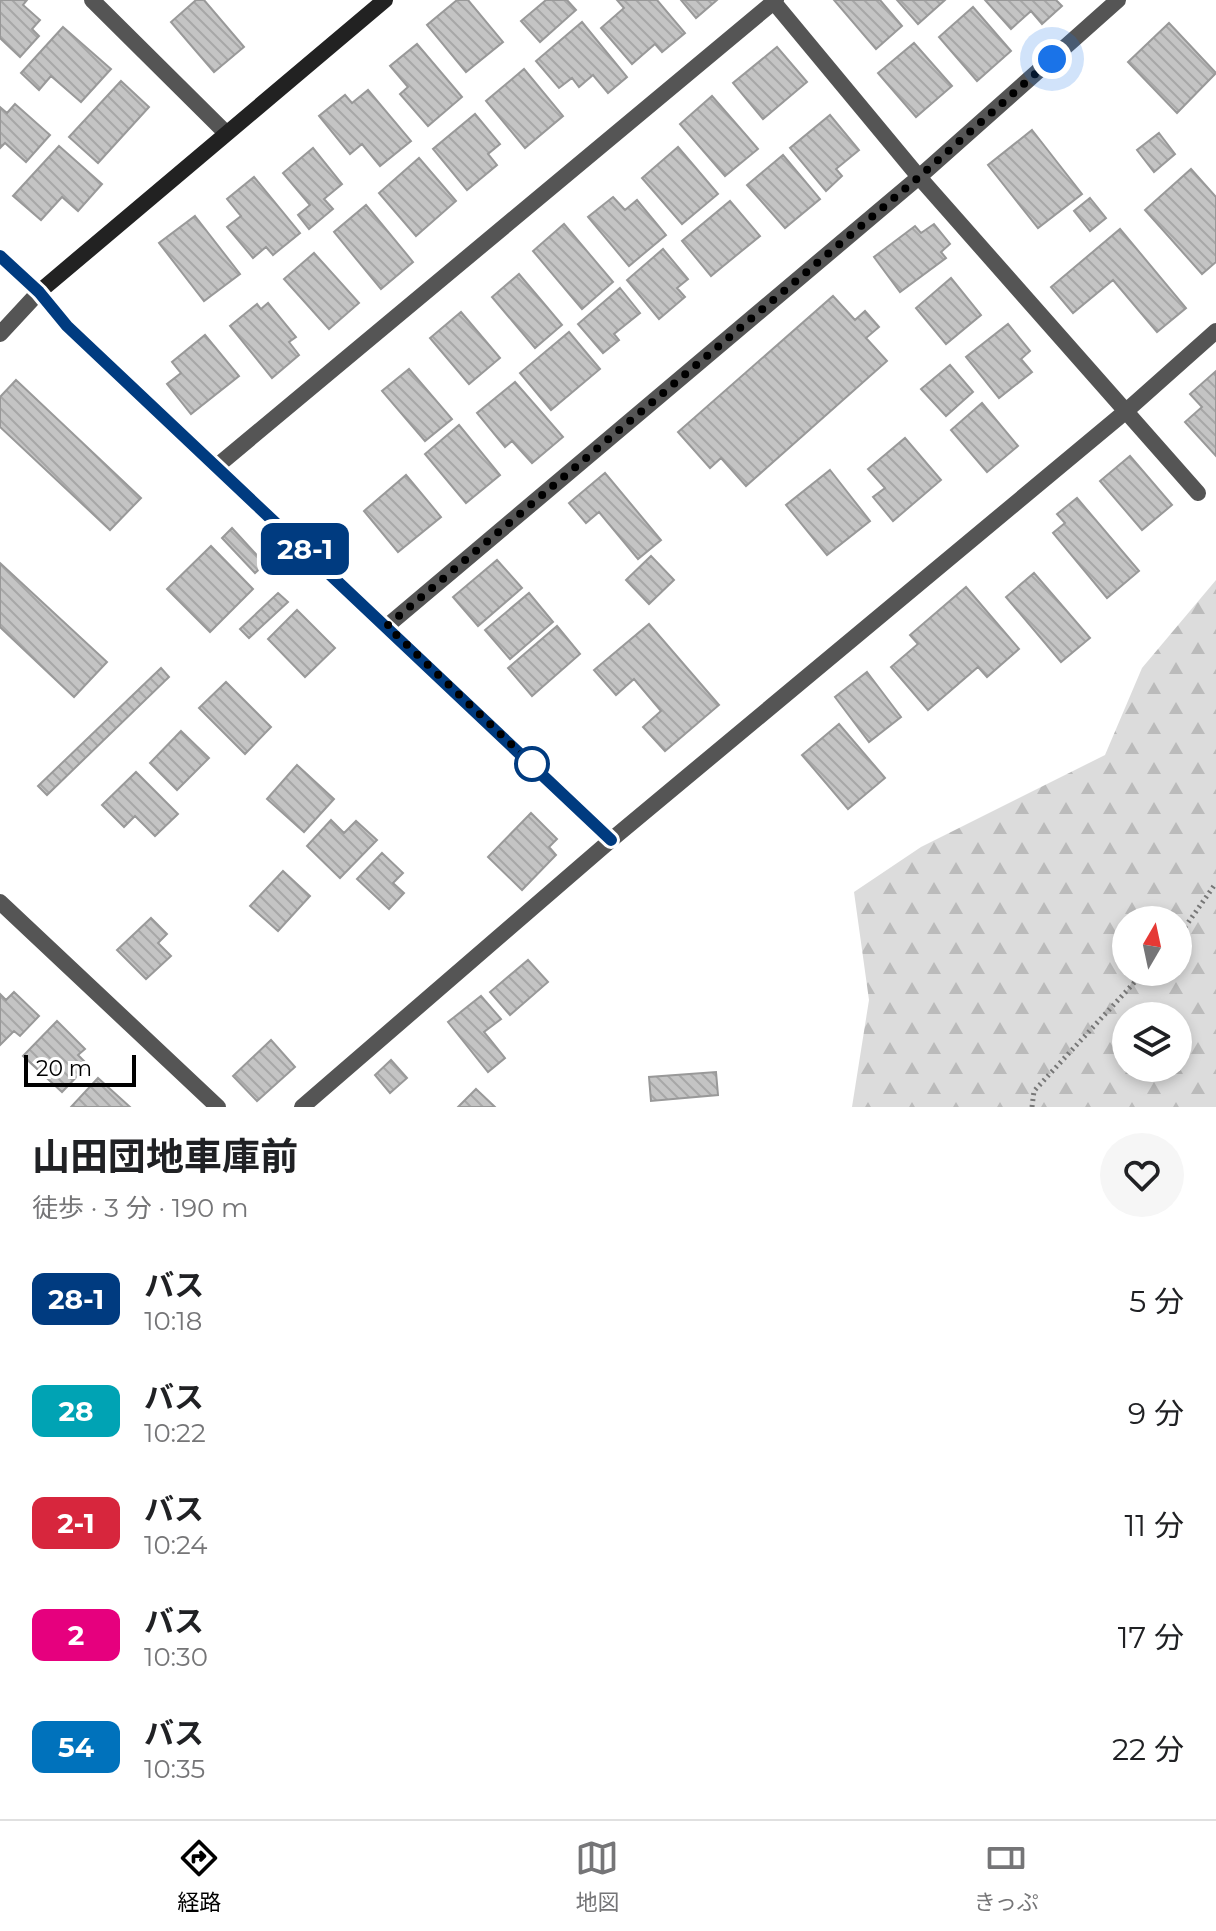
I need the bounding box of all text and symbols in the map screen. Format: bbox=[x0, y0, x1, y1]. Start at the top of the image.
your location bbox=[1032, 39, 1072, 79]
line badge: 28-1 bbox=[249, 523, 361, 575]
text: 28-1 bbox=[277, 532, 333, 566]
unlabelled marker bbox=[515, 747, 549, 781]
north arrow bbox=[1112, 906, 1192, 986]
map controls bbox=[1112, 906, 1192, 1082]
button: layers bbox=[1112, 1002, 1192, 1082]
scale bar bbox=[24, 1051, 136, 1087]
text: 20 m bbox=[36, 1055, 92, 1082]
text: 山田団地車庫前 bbox=[32, 1133, 298, 1180]
button: heart bbox=[1100, 1133, 1184, 1217]
text: 徒歩 · 3 分 · 190 m bbox=[32, 1192, 249, 1224]
text: バス bbox=[144, 1267, 204, 1304]
text: 28-1 bbox=[48, 1282, 104, 1316]
text: 5 分 bbox=[1129, 1283, 1184, 1320]
text: 10:18 bbox=[144, 1305, 202, 1337]
text: バス bbox=[144, 1379, 204, 1416]
text: 28 bbox=[58, 1394, 94, 1428]
text: 9 分 bbox=[1128, 1395, 1184, 1432]
text: 10:22 bbox=[144, 1417, 206, 1449]
text: バス bbox=[144, 1491, 204, 1528]
text: 2-1 bbox=[57, 1506, 95, 1540]
text: 11 分 bbox=[1124, 1507, 1184, 1544]
text: 10:24 bbox=[144, 1529, 207, 1561]
text: バス bbox=[144, 1603, 204, 1640]
text: 2 bbox=[68, 1618, 84, 1652]
text: 17 分 bbox=[1118, 1619, 1184, 1656]
text: 10:30 bbox=[144, 1641, 208, 1673]
text: バス bbox=[144, 1715, 204, 1752]
text: 54 bbox=[58, 1730, 94, 1764]
text: 22 分 bbox=[1112, 1731, 1184, 1768]
text: 10:35 bbox=[144, 1753, 205, 1785]
tab: 経路 bbox=[177, 1836, 221, 1916]
tab: 地図 bbox=[575, 1836, 619, 1916]
tab: きっぷ bbox=[974, 1836, 1039, 1916]

